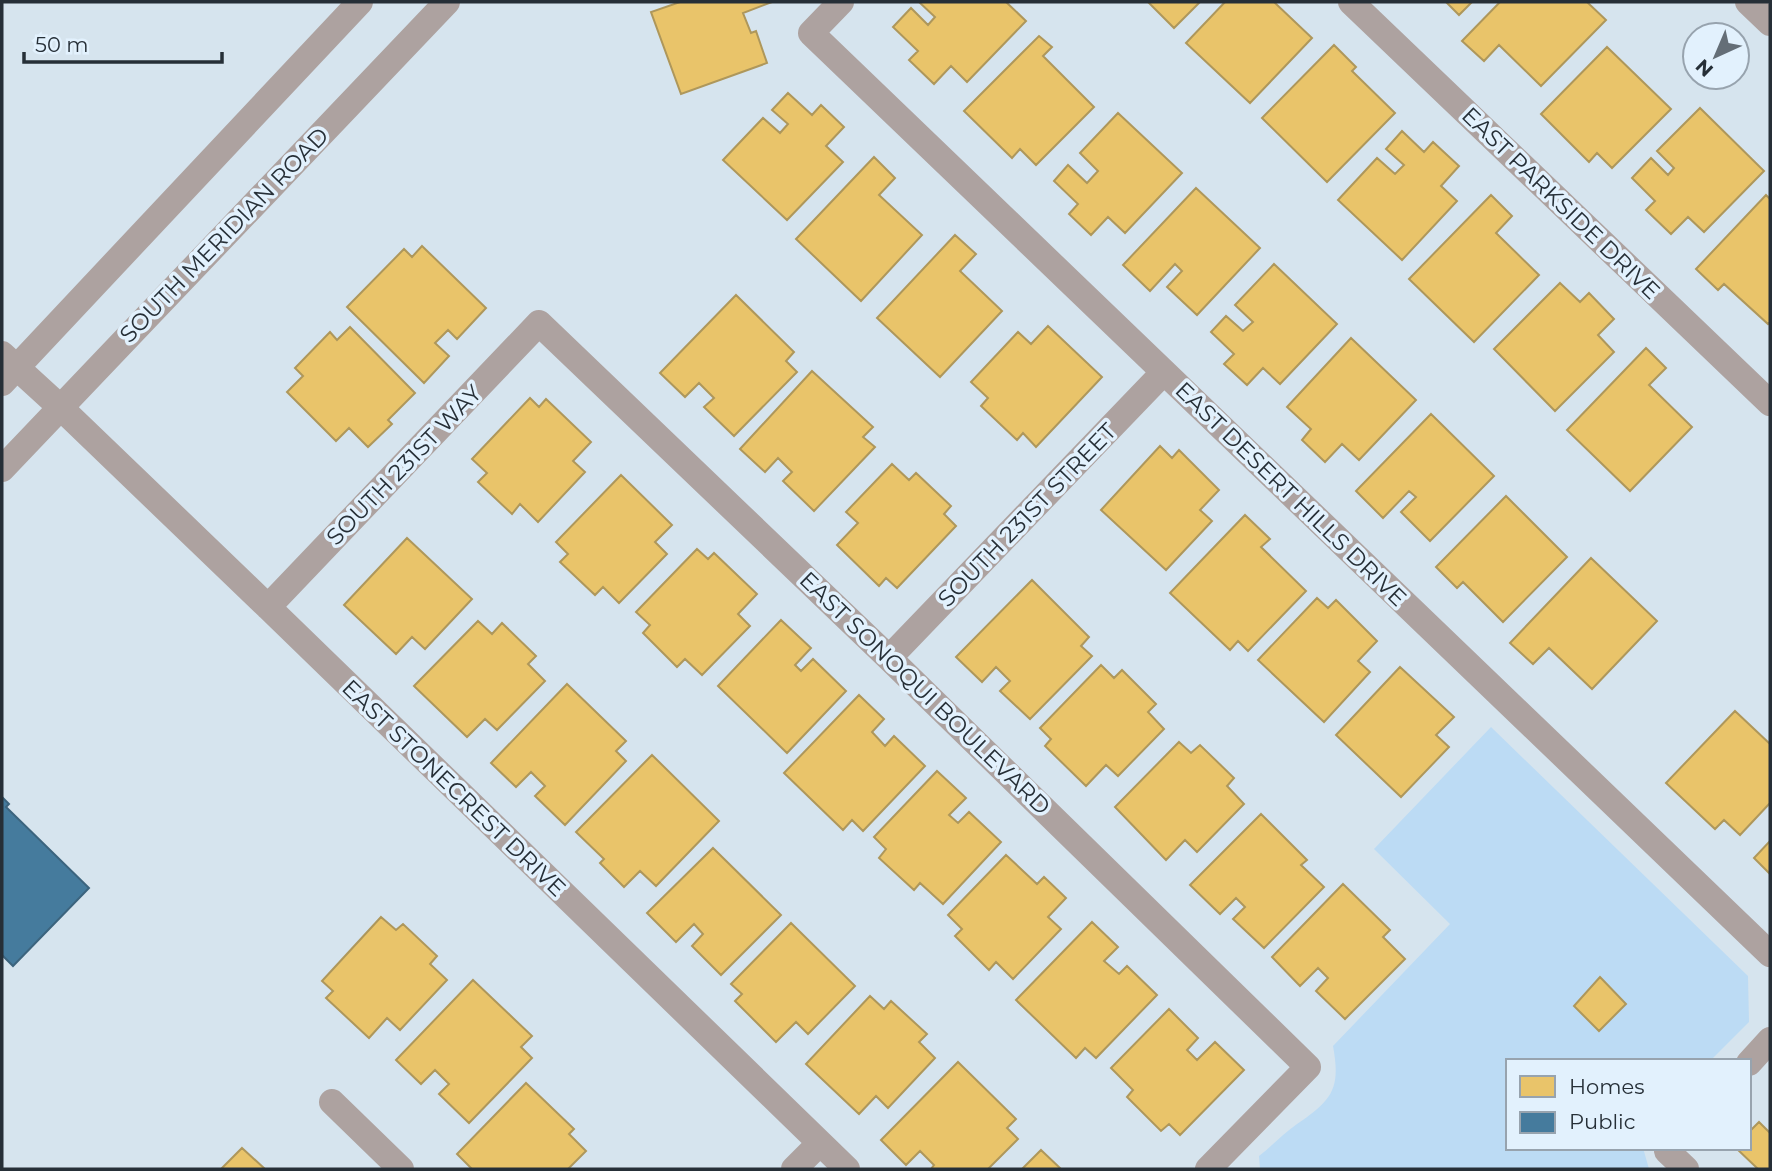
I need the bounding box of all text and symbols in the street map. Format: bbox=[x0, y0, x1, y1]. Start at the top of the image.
scale bar bbox=[24, 21, 222, 65]
north arrow bbox=[1681, 21, 1751, 91]
text: 50 m bbox=[35, 32, 89, 57]
text: N bbox=[1691, 54, 1718, 81]
street label: EAST PARKSIDE DRIVE bbox=[1456, 101, 1666, 305]
street label: SOUTH MERIDIAN ROAD bbox=[114, 121, 334, 349]
street label: EAST DESERT HILLS DRIVE bbox=[1170, 376, 1412, 612]
street label: SOUTH 231ST WAY bbox=[320, 379, 488, 551]
street label: SOUTH 231ST STREET bbox=[932, 417, 1123, 613]
street label: EAST SONOQUI BOULEVARD bbox=[794, 566, 1056, 820]
street label: EAST STONECREST DRIVE bbox=[336, 674, 572, 902]
legend bbox=[1506, 1059, 1751, 1150]
text: Homes bbox=[1569, 1074, 1644, 1099]
text: Public bbox=[1569, 1109, 1636, 1134]

